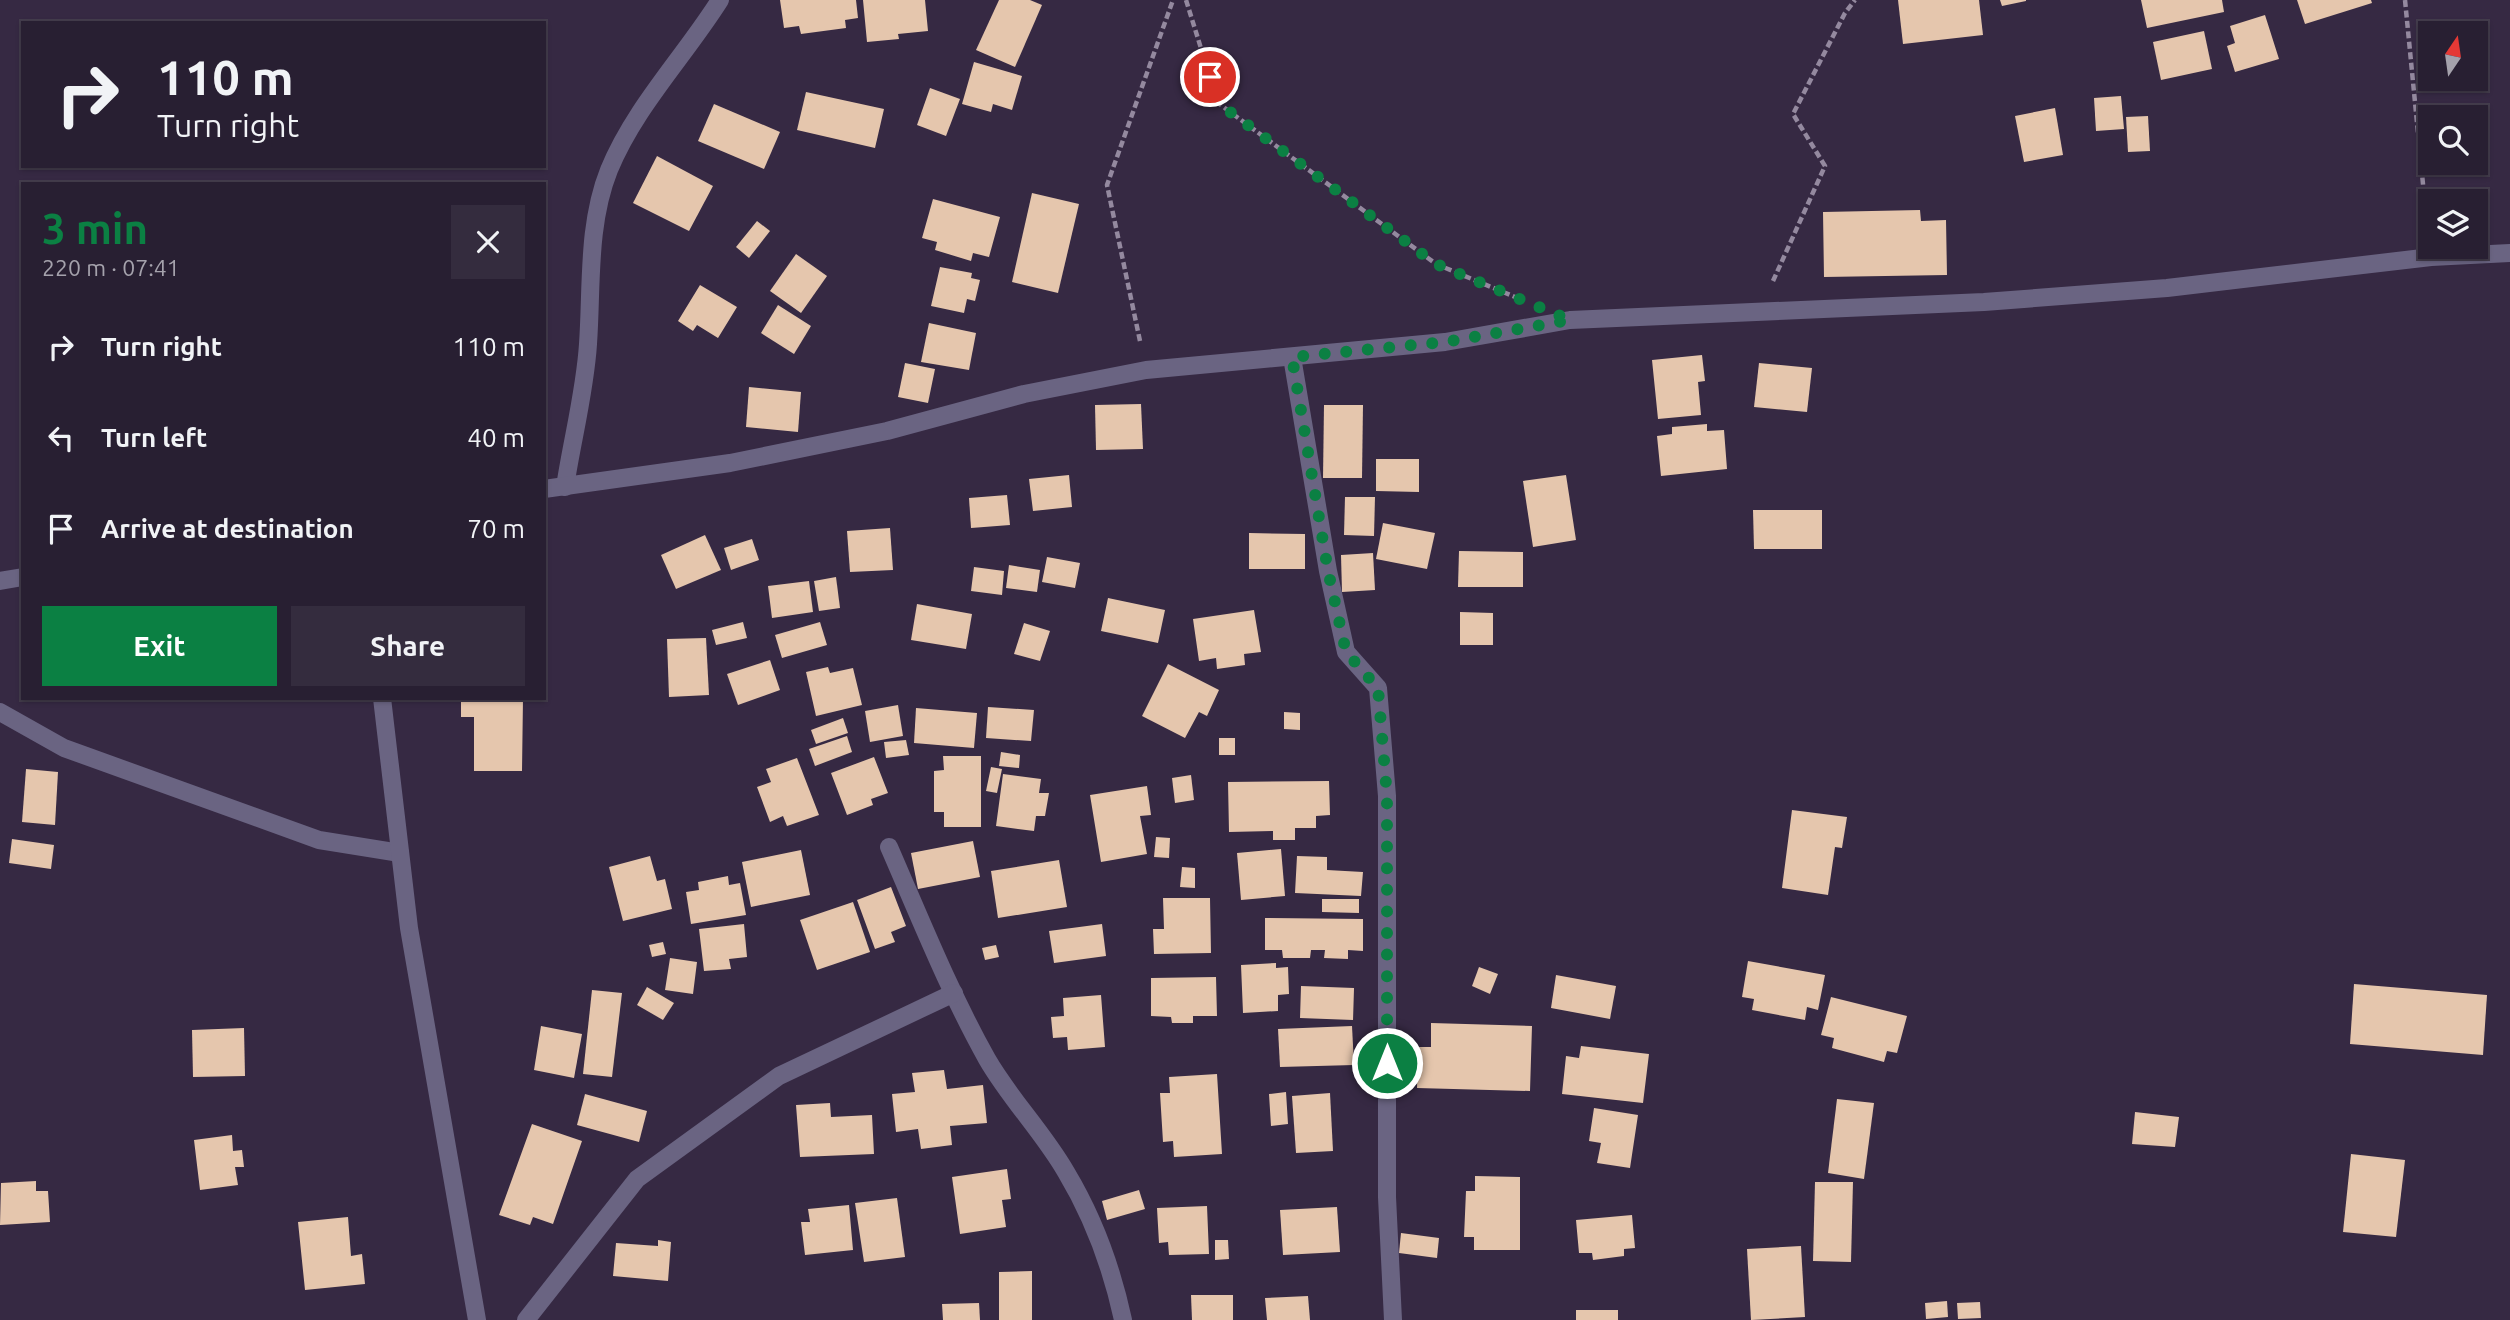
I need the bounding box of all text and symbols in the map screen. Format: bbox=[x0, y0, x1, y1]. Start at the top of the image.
north arrow bbox=[2418, 21, 2488, 91]
map controls bbox=[2418, 21, 2488, 259]
pin bbox=[1180, 47, 1240, 107]
icon: right bbox=[42, 49, 133, 140]
text: 110 m bbox=[157, 49, 294, 104]
icon: arrive bbox=[1191, 58, 1229, 96]
button: search bbox=[2418, 105, 2488, 175]
text: Turn right bbox=[157, 107, 299, 143]
button: layers bbox=[2418, 189, 2488, 259]
text: 3 min bbox=[42, 205, 148, 252]
button: close bbox=[451, 205, 525, 279]
text: 220 m · 07:41 bbox=[42, 255, 180, 280]
icon: right bbox=[42, 328, 80, 366]
text: Turn right bbox=[101, 332, 222, 361]
text: 110 m bbox=[453, 332, 525, 361]
icon: left bbox=[42, 419, 80, 457]
text: Turn left bbox=[101, 423, 207, 452]
text: 40 m bbox=[467, 423, 525, 452]
icon: arrive bbox=[42, 510, 80, 548]
text: Arrive at destination bbox=[101, 514, 354, 543]
text: 70 m bbox=[467, 514, 525, 543]
button: Exit bbox=[42, 606, 277, 686]
button: Share bbox=[291, 606, 525, 686]
position arrow bbox=[1350, 1026, 1424, 1100]

